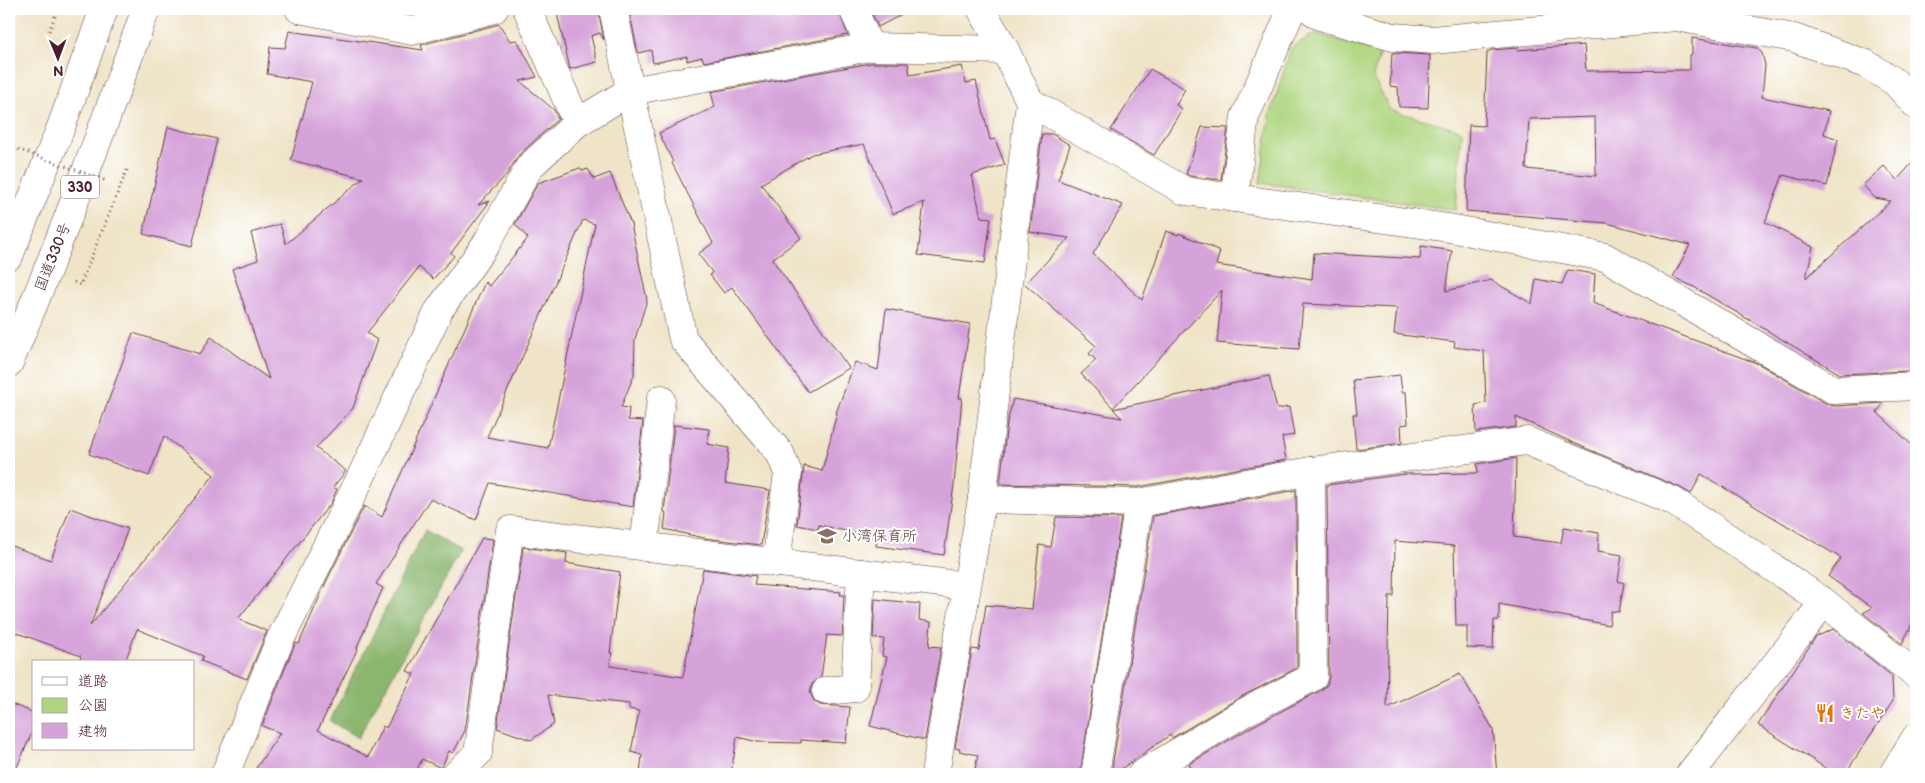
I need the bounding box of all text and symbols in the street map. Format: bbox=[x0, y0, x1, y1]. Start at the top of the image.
north arrow bbox=[32, 32, 82, 82]
text: N bbox=[53, 62, 64, 79]
road number: 330 bbox=[61, 176, 99, 198]
street label: 国道330号 bbox=[31, 220, 75, 294]
school or university icon: 小湾保育所 bbox=[816, 525, 838, 547]
place label: 小湾保育所 bbox=[842, 527, 917, 546]
legend bbox=[32, 660, 195, 750]
text: 道路 bbox=[78, 672, 108, 691]
text: 公園 bbox=[78, 696, 108, 715]
restaurant icon: きたや bbox=[1814, 702, 1836, 724]
place label: きたや bbox=[1840, 704, 1885, 723]
text: 建物 bbox=[78, 722, 108, 741]

